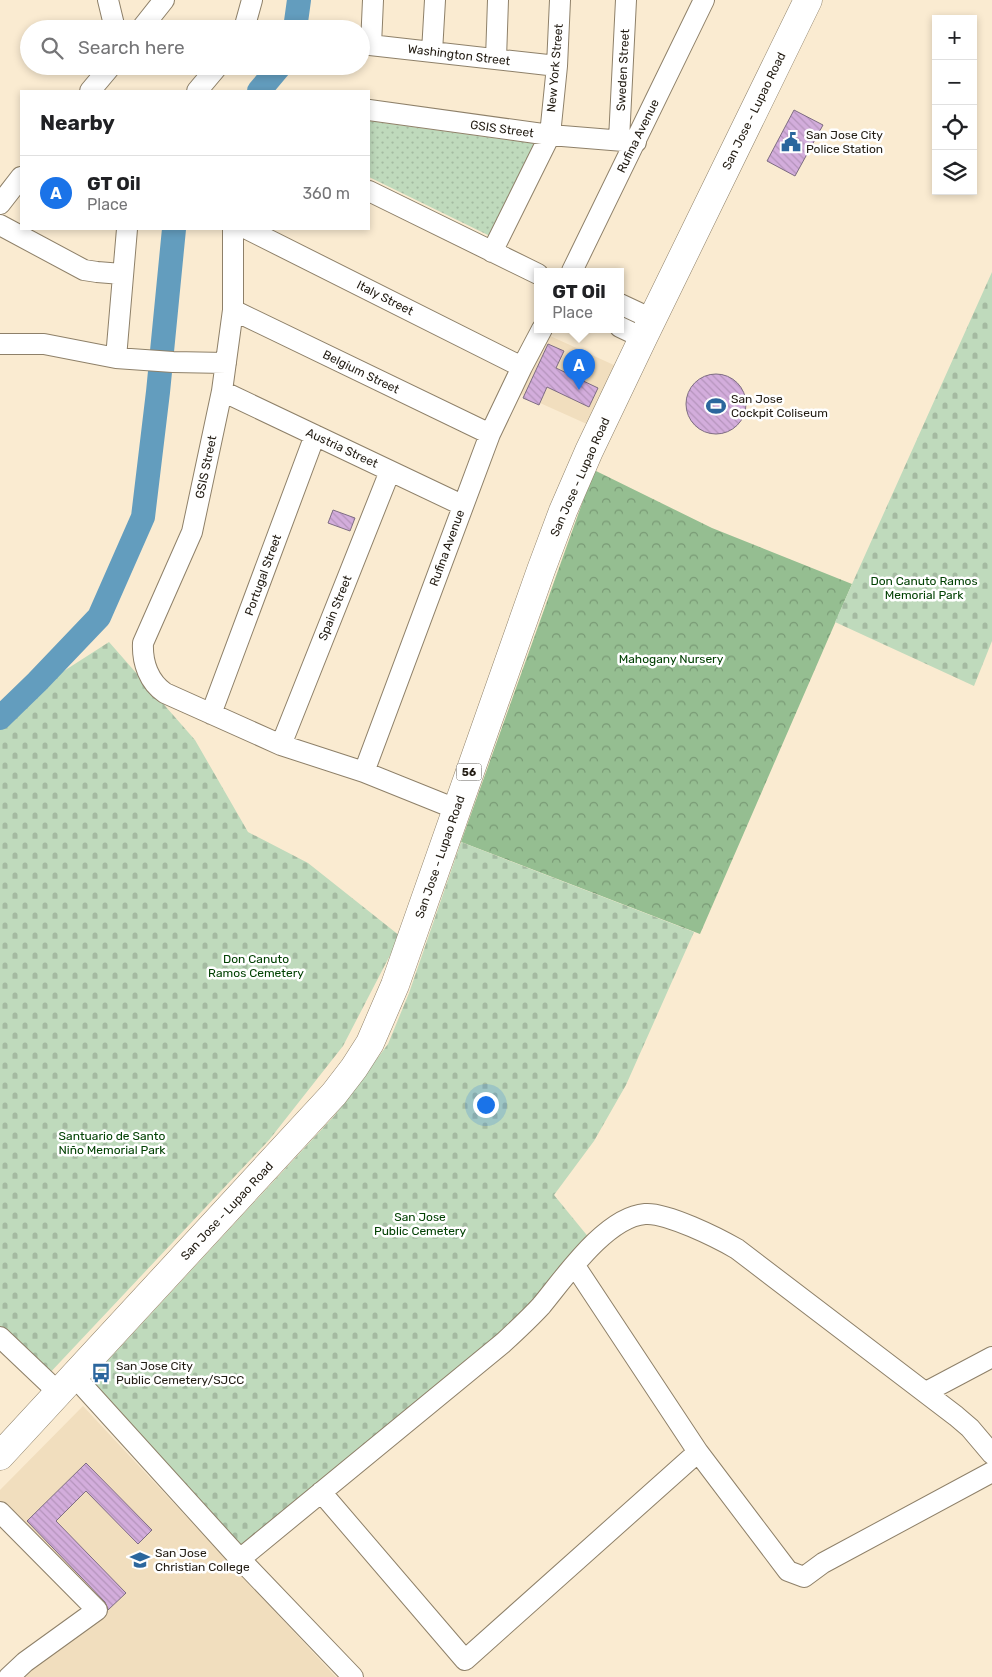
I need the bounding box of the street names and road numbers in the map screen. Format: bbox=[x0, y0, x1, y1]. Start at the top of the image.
street label: New York Street bbox=[544, 23, 566, 113]
street label: Sweden Street bbox=[614, 28, 632, 112]
street label: Washington Street bbox=[407, 42, 511, 68]
street label: San Jose - Lupao Road bbox=[719, 50, 789, 172]
street label: Rufina Avenue bbox=[614, 97, 662, 175]
street label: GSIS Street bbox=[469, 118, 535, 140]
street label: Italy Street bbox=[354, 278, 416, 318]
street label: Belgium Street bbox=[321, 347, 402, 397]
street label: San Jose - Lupao Road bbox=[547, 415, 613, 539]
street label: Austria Street bbox=[304, 425, 380, 471]
street label: GSIS Street bbox=[192, 434, 220, 500]
street label: Rufina Avenue bbox=[427, 508, 467, 588]
street label: Portugal Street bbox=[242, 532, 284, 617]
street label: Spain Street bbox=[316, 573, 355, 643]
road number: 56 bbox=[456, 764, 482, 780]
street label: San Jose - Lupao Road bbox=[412, 794, 468, 920]
street label: San Jose - Lupao Road bbox=[178, 1159, 276, 1263]

